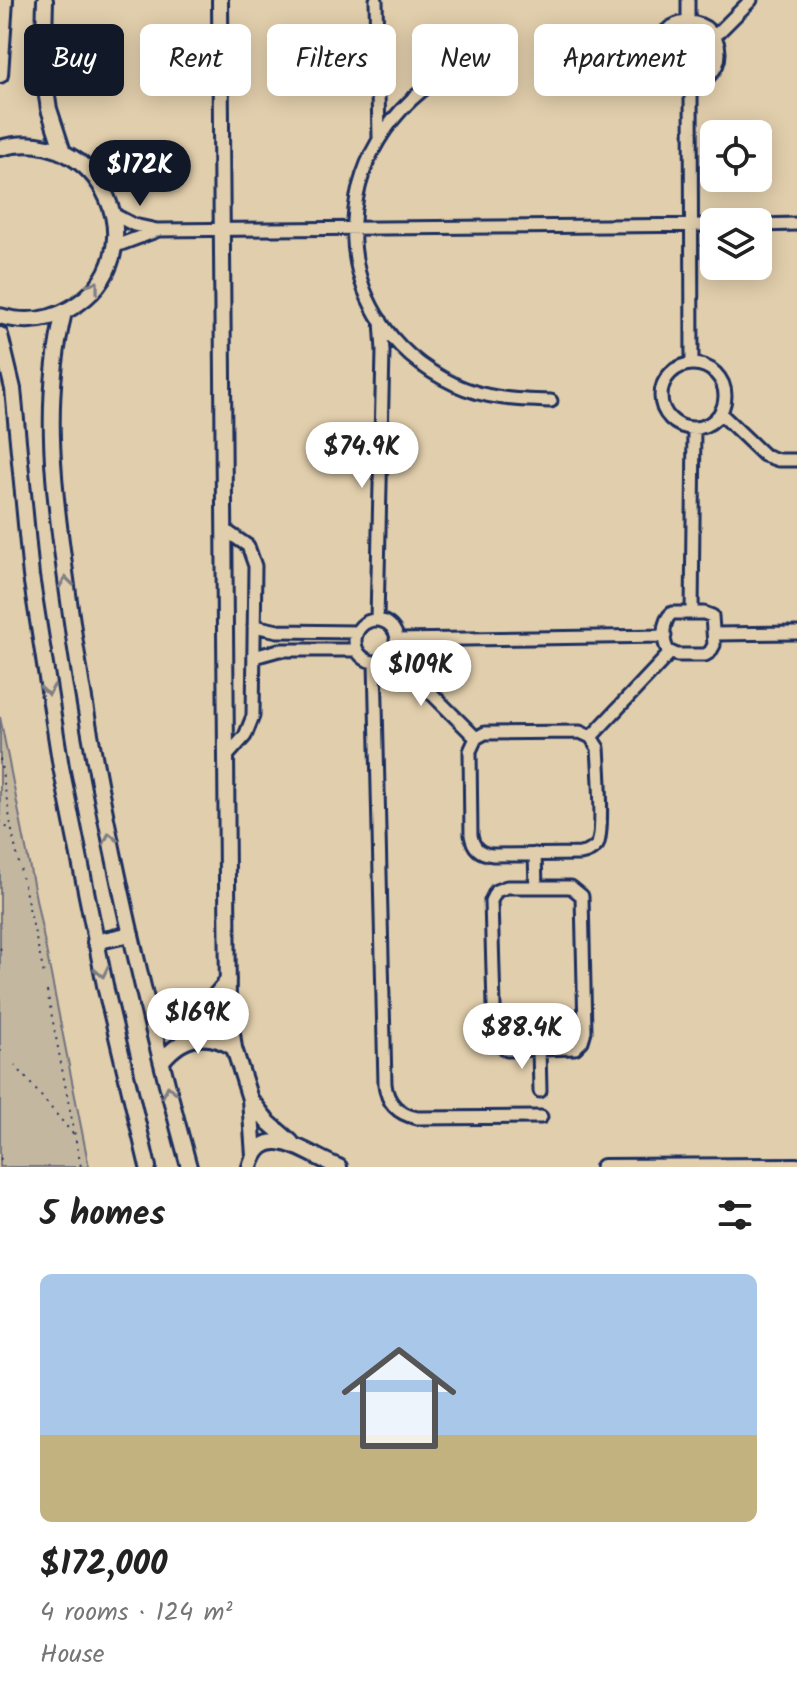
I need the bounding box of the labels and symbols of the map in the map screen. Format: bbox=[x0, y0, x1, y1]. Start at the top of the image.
pin: $172K bbox=[84, 140, 196, 208]
one-way arrow bbox=[85, 280, 99, 295]
pin: $74.9K bbox=[297, 422, 427, 490]
one-way arrow bbox=[58, 575, 75, 589]
pin: $109K bbox=[365, 640, 477, 708]
one-way arrow bbox=[39, 683, 56, 696]
one-way arrow bbox=[102, 832, 119, 846]
one-way arrow bbox=[93, 965, 110, 979]
pin: $169K bbox=[142, 988, 254, 1056]
pin: $88.4K bbox=[457, 1003, 587, 1071]
one-way arrow bbox=[162, 1085, 179, 1099]

